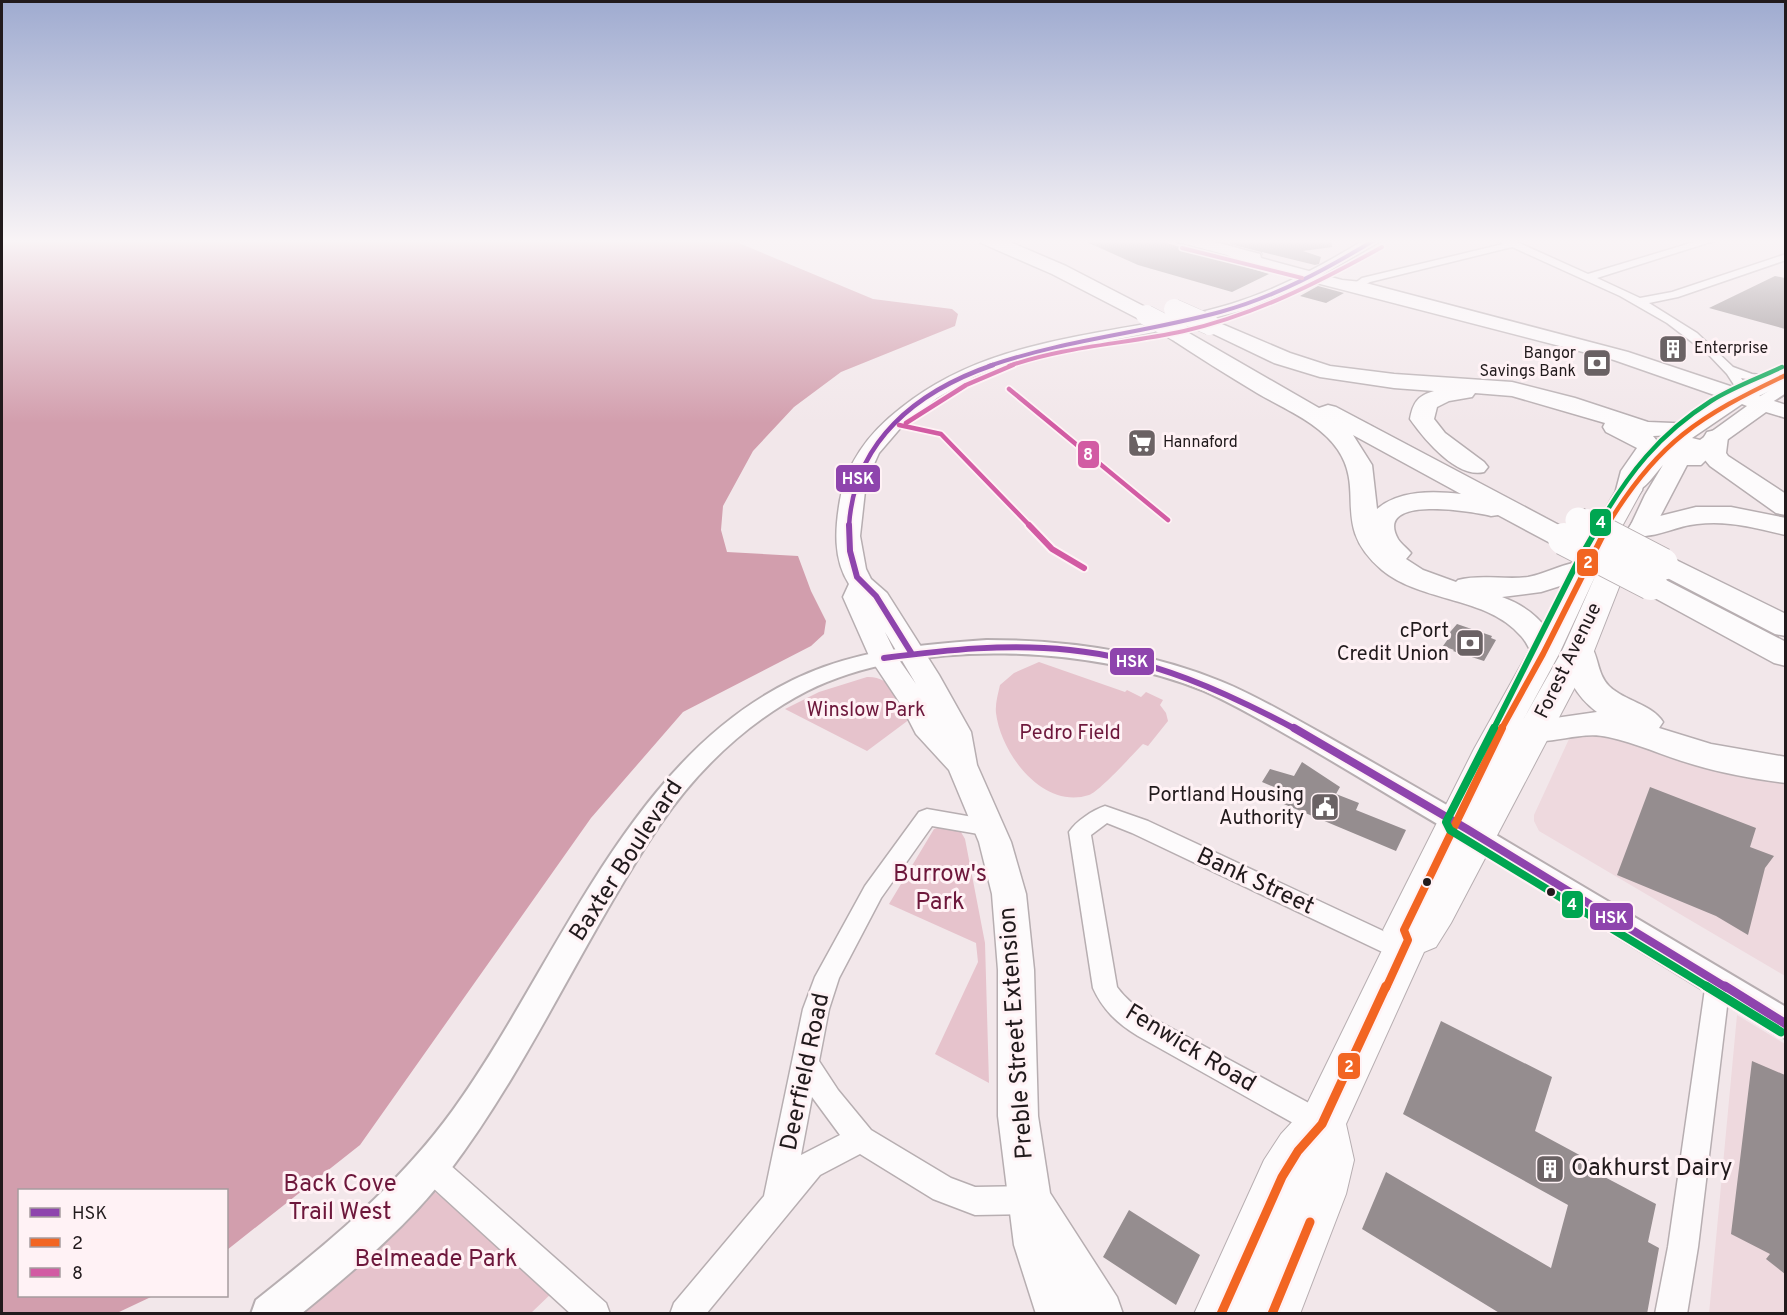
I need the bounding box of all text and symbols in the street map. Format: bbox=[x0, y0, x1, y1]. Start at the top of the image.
building icon: Enterprise bbox=[1657, 333, 1689, 365]
place label: Enterprise bbox=[1694, 339, 1768, 359]
place label: Bangor Savings Bank bbox=[1479, 344, 1576, 382]
bank icon: Bangor Savings Bank bbox=[1581, 347, 1613, 379]
supermarket icon: Hannaford bbox=[1126, 427, 1158, 459]
place label: Hannaford bbox=[1163, 433, 1238, 453]
line badge: 8 bbox=[1077, 440, 1100, 469]
text: 8 bbox=[1083, 446, 1093, 466]
line badge: HSK bbox=[835, 464, 881, 493]
text: HSK bbox=[842, 470, 874, 490]
line badge: 4 bbox=[1589, 508, 1612, 537]
text: 4 bbox=[1596, 514, 1606, 534]
line badge: 2 bbox=[1576, 548, 1599, 577]
text: 2 bbox=[1583, 554, 1593, 574]
street label: Forest Avenue bbox=[1530, 599, 1608, 723]
place label: cPort Credit Union bbox=[1337, 619, 1449, 668]
bank icon: cPort Credit Union bbox=[1454, 627, 1486, 659]
line badge: HSK bbox=[1109, 647, 1155, 676]
text: HSK bbox=[1116, 653, 1148, 673]
park label: Winslow Park bbox=[807, 698, 926, 724]
park label: Pedro Field bbox=[1019, 721, 1121, 747]
street label: Baxter Boulevard bbox=[564, 775, 690, 947]
place label: Portland Housing Authority bbox=[1148, 783, 1304, 832]
public building icon: Portland Housing Authority bbox=[1309, 791, 1341, 823]
street label: Bank Street bbox=[1191, 842, 1319, 922]
park label: Burrow's Park bbox=[893, 860, 987, 918]
unlabelled marker bbox=[1421, 876, 1433, 888]
unlabelled marker bbox=[1545, 886, 1557, 898]
line badge: 4 bbox=[1561, 890, 1584, 919]
text: 4 bbox=[1567, 896, 1577, 916]
line badge: HSK bbox=[1589, 902, 1634, 931]
street label: Preble Street Extension bbox=[993, 906, 1041, 1160]
text: HSK bbox=[1595, 909, 1627, 929]
street label: Deerfield Road bbox=[775, 991, 837, 1153]
street label: Fenwick Road bbox=[1119, 998, 1261, 1100]
line badge: 2 bbox=[1337, 1052, 1361, 1080]
text: 2 bbox=[1344, 1058, 1354, 1078]
building icon: Oakhurst Dairy bbox=[1534, 1153, 1566, 1185]
place label: Oakhurst Dairy bbox=[1571, 1154, 1732, 1184]
park label: Back Cove Trail West bbox=[283, 1170, 397, 1228]
legend bbox=[18, 1189, 228, 1297]
text: HSK bbox=[72, 1203, 107, 1226]
text: 2 bbox=[72, 1233, 83, 1256]
park label: Belmeade Park bbox=[354, 1245, 518, 1275]
text: 8 bbox=[72, 1263, 83, 1286]

